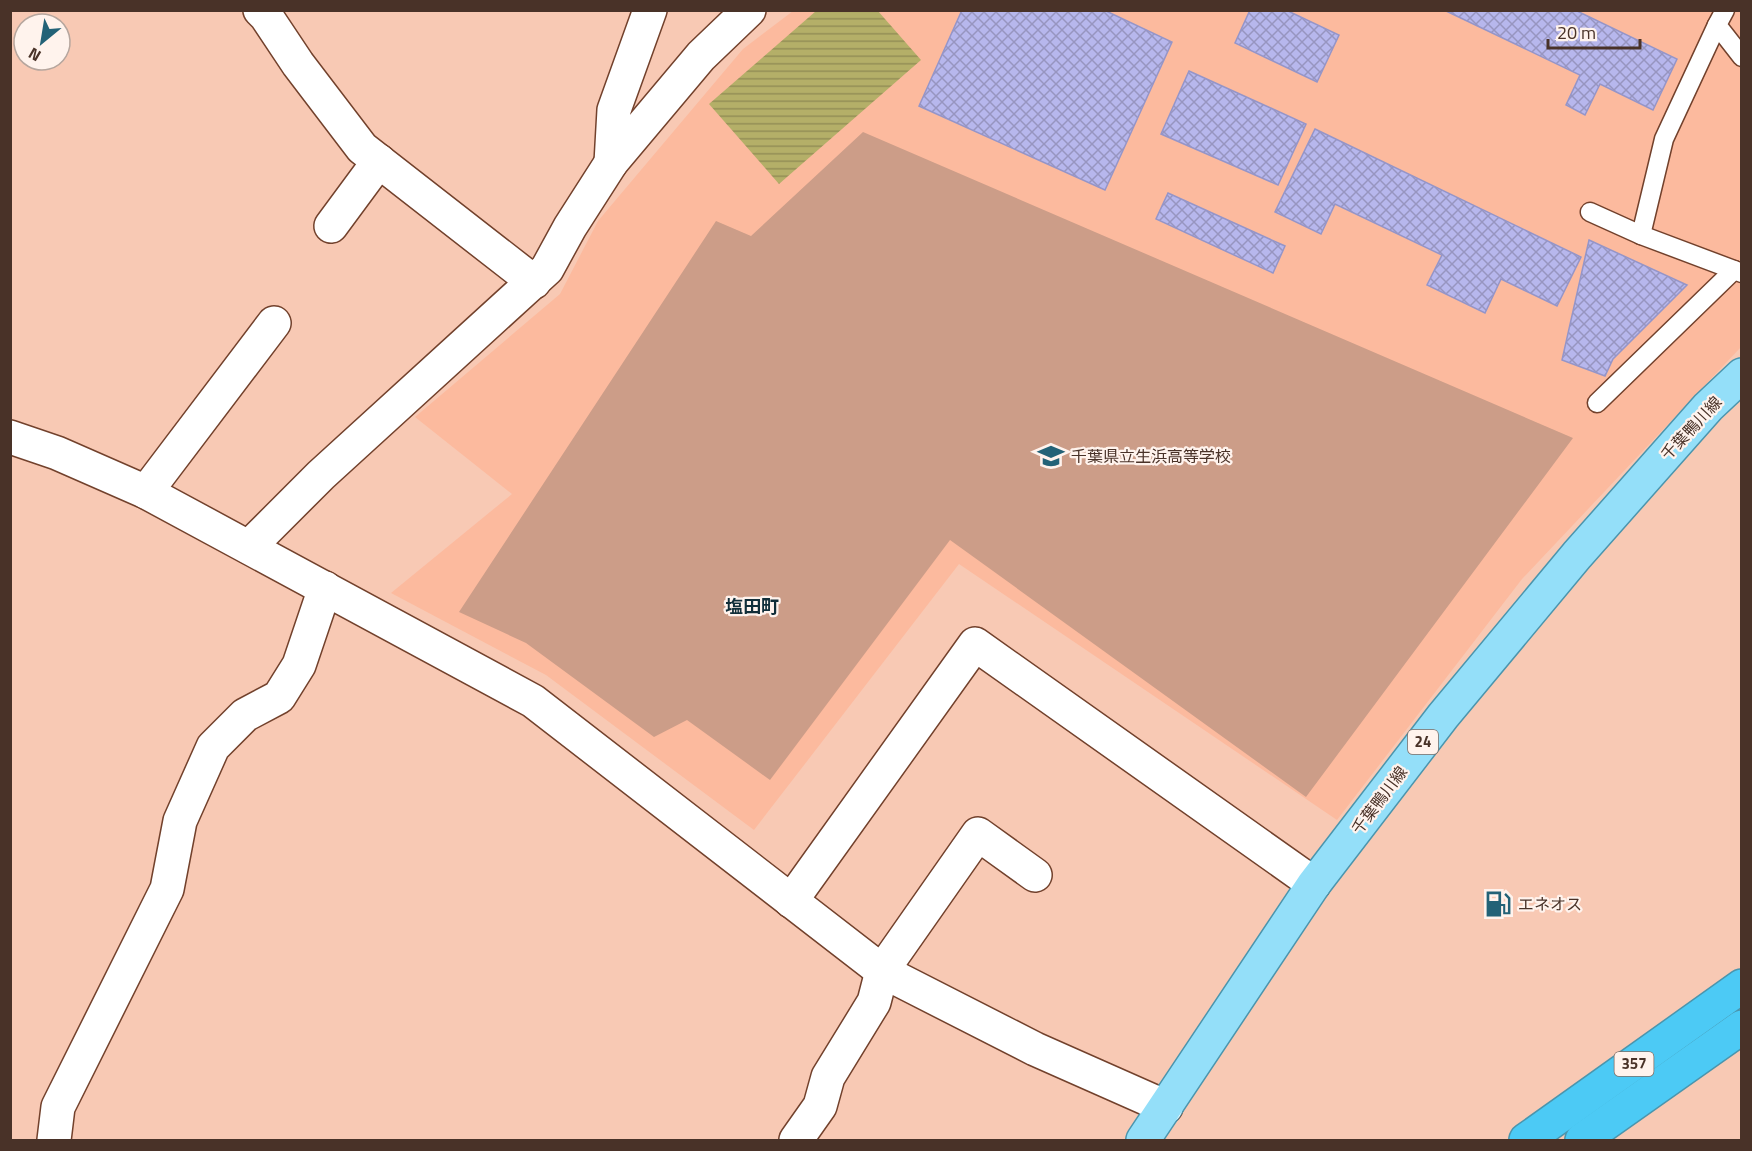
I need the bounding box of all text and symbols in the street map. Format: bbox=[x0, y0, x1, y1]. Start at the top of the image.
north arrow bbox=[12, 12, 72, 72]
scale bar bbox=[1548, 12, 1640, 50]
text: 20 m bbox=[1557, 19, 1596, 46]
text: N bbox=[24, 42, 45, 68]
street label: 千葉鴨川線 bbox=[1655, 391, 1727, 465]
school or university icon: 千葉県立生浜高等学校 bbox=[1036, 441, 1066, 471]
place label: 千葉県立生浜高等学校 bbox=[1071, 444, 1231, 468]
district label: 塩田町 bbox=[725, 593, 779, 620]
road number: 24 bbox=[1408, 730, 1438, 754]
street label: 千葉鴨川線 bbox=[1345, 761, 1413, 839]
fuel station icon: エネオス bbox=[1483, 889, 1513, 919]
place label: エネオス bbox=[1518, 892, 1582, 916]
road number: 357 bbox=[1614, 1052, 1654, 1076]

